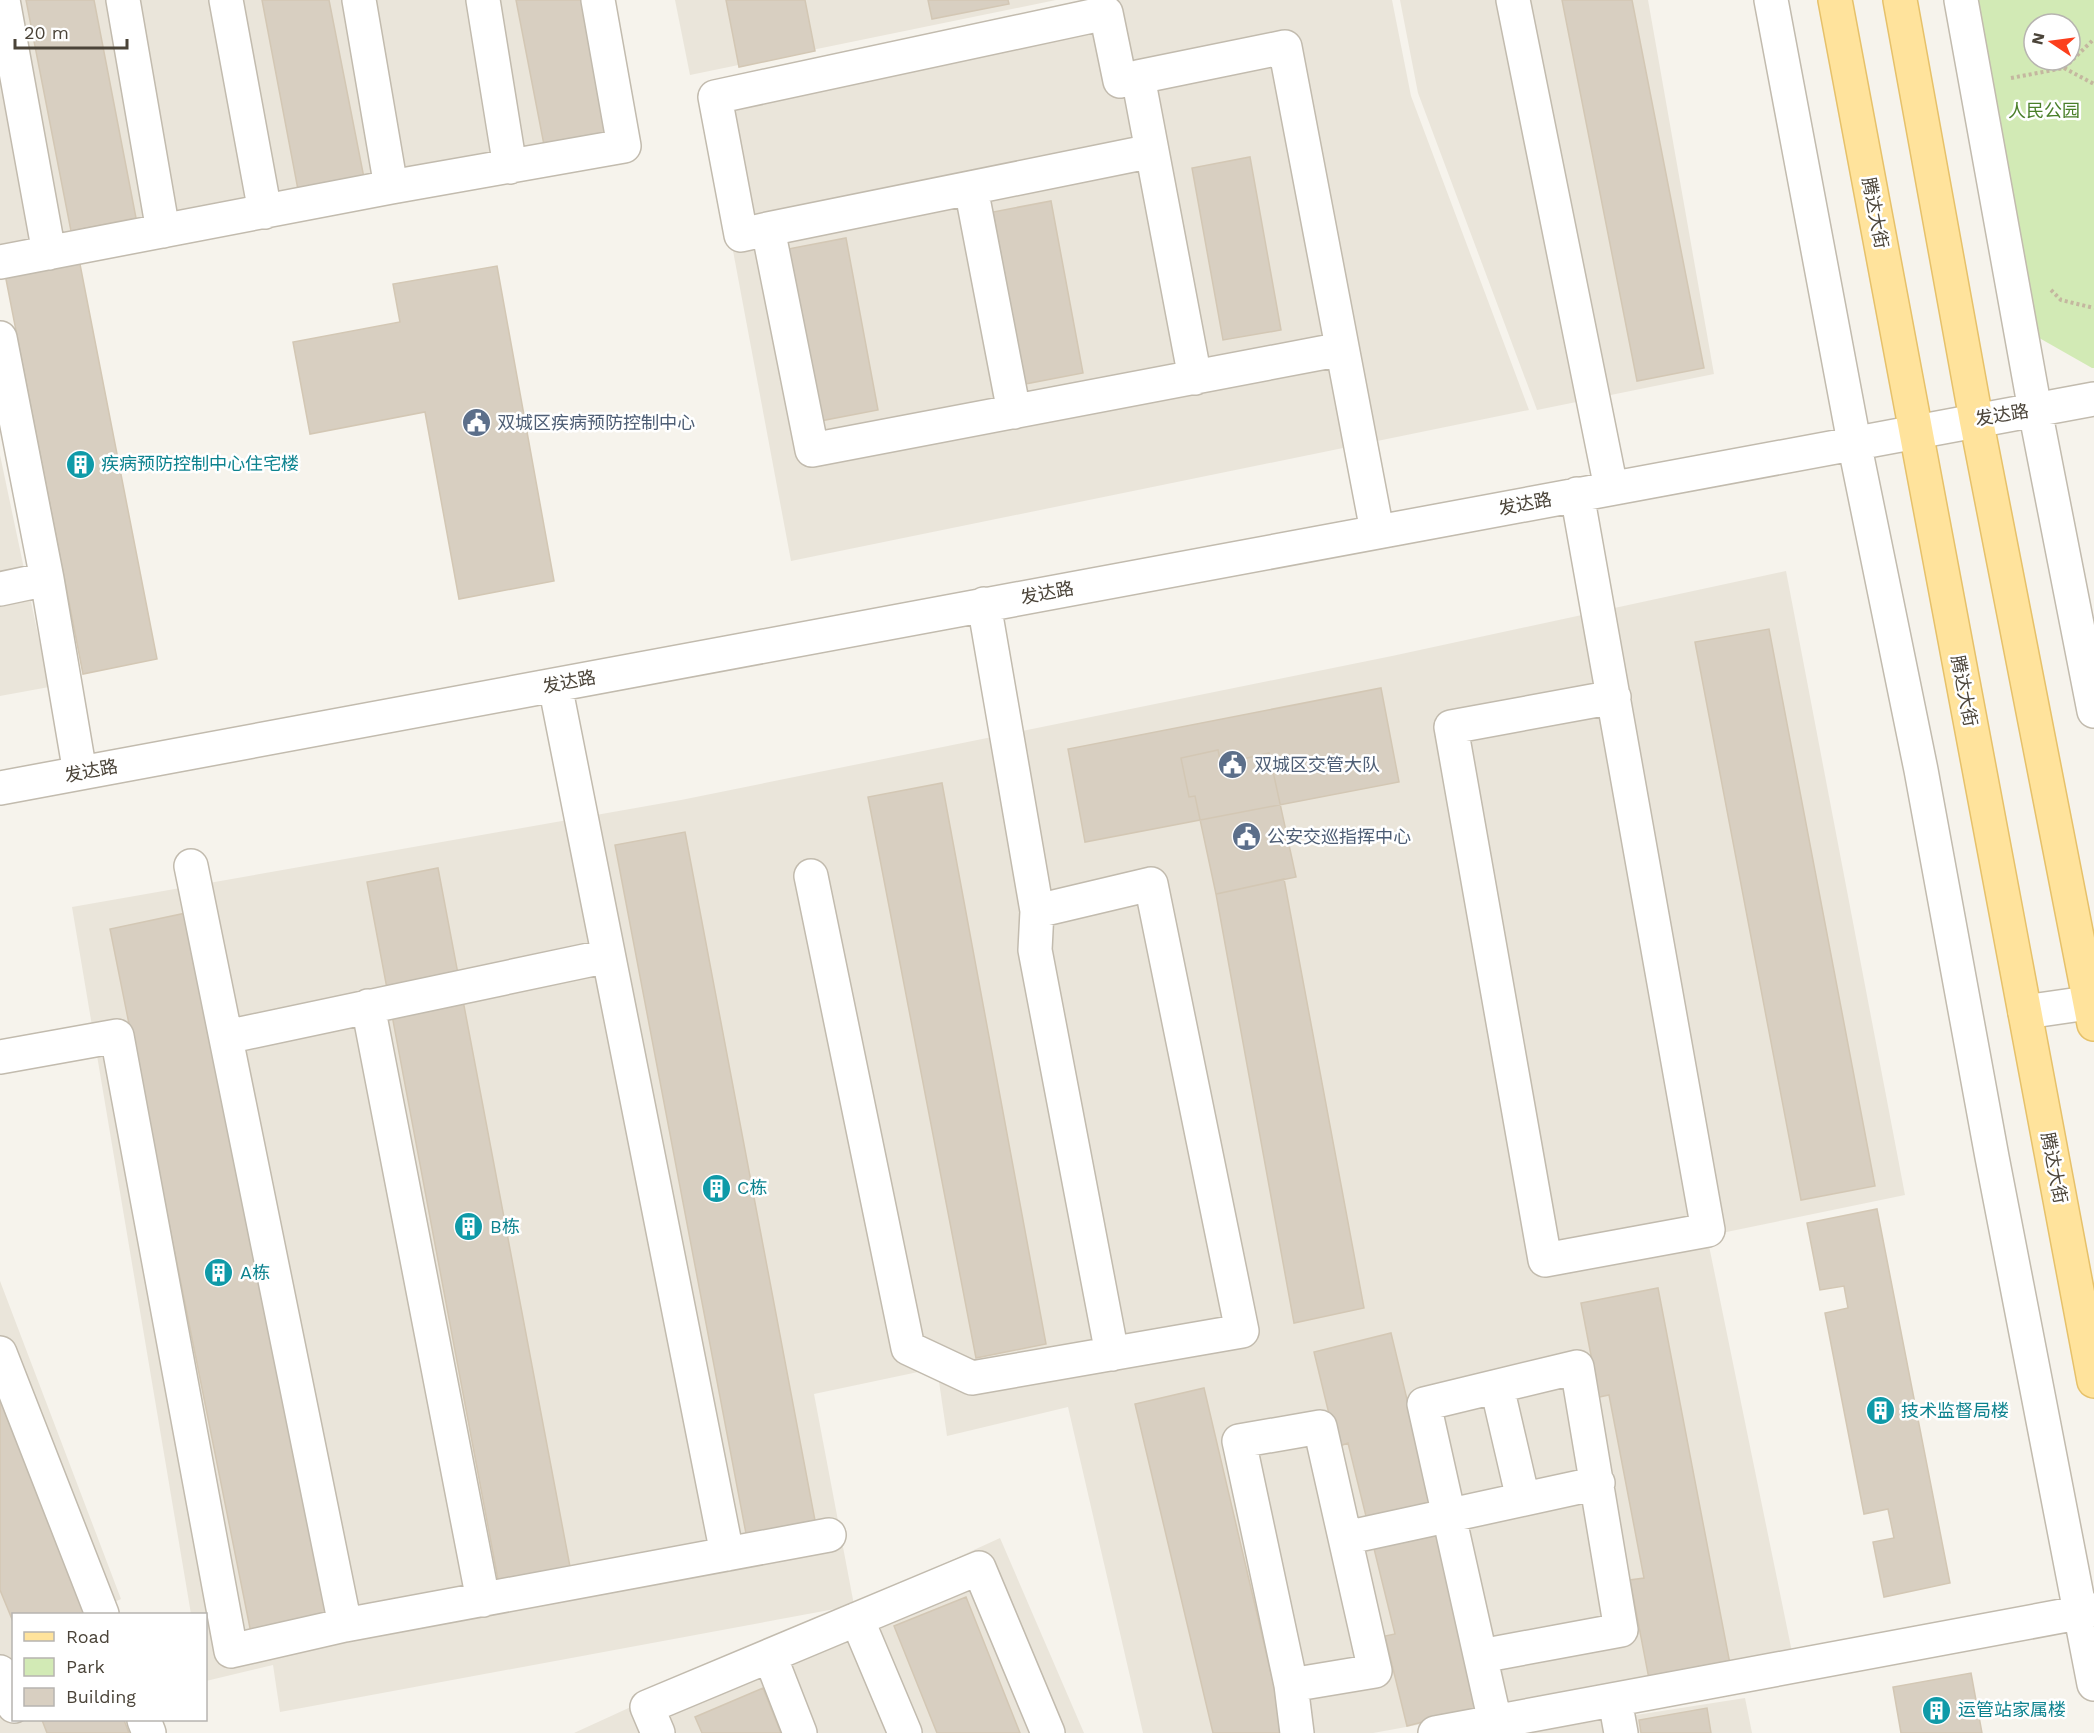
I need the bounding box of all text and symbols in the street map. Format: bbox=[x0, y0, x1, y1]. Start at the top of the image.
scale bar bbox=[15, 12, 128, 50]
north arrow bbox=[2022, 12, 2082, 72]
text: 20 m bbox=[24, 22, 69, 43]
text: N bbox=[2027, 31, 2048, 47]
park label: 人民公园 bbox=[2008, 100, 2080, 121]
street label: 腾达大街 bbox=[1858, 176, 1893, 250]
street label: 发达路 bbox=[1974, 400, 2030, 429]
public building icon: 双城区疾病预防控制中心 bbox=[460, 407, 492, 439]
place label: 双城区疾病预防控制中心 bbox=[497, 412, 695, 433]
building icon: 疾病预防控制中心住宅楼 bbox=[64, 448, 96, 480]
place label: 疾病预防控制中心住宅楼 bbox=[101, 453, 299, 474]
street label: 发达路 bbox=[1496, 488, 1553, 519]
street label: 发达路 bbox=[1018, 577, 1075, 608]
street label: 腾达大街 bbox=[1947, 654, 1982, 728]
street label: 发达路 bbox=[540, 666, 597, 697]
public building icon: 双城区交管大队 bbox=[1217, 749, 1249, 781]
place label: 双城区交管大队 bbox=[1254, 754, 1380, 775]
street label: 发达路 bbox=[62, 755, 119, 786]
public building icon: 公安交巡指挥中心 bbox=[1230, 821, 1262, 853]
place label: 公安交巡指挥中心 bbox=[1267, 826, 1411, 847]
street label: 腾达大街 bbox=[2037, 1131, 2072, 1205]
building icon: C栋 bbox=[700, 1172, 732, 1204]
place label: C栋 bbox=[737, 1177, 767, 1198]
building icon: B栋 bbox=[453, 1211, 485, 1243]
place label: B栋 bbox=[490, 1216, 520, 1237]
building icon: A栋 bbox=[203, 1257, 235, 1289]
place label: A栋 bbox=[240, 1262, 270, 1283]
building icon: 技术监督局楼 bbox=[1864, 1395, 1896, 1427]
place label: 技术监督局楼 bbox=[1901, 1400, 2009, 1421]
legend bbox=[12, 1613, 207, 1721]
text: Road bbox=[66, 1626, 110, 1647]
text: Park bbox=[66, 1656, 105, 1677]
text: Building bbox=[66, 1686, 136, 1707]
building icon: 运管站家属楼 bbox=[1921, 1694, 1953, 1726]
place label: 运管站家属楼 bbox=[1958, 1699, 2066, 1720]

